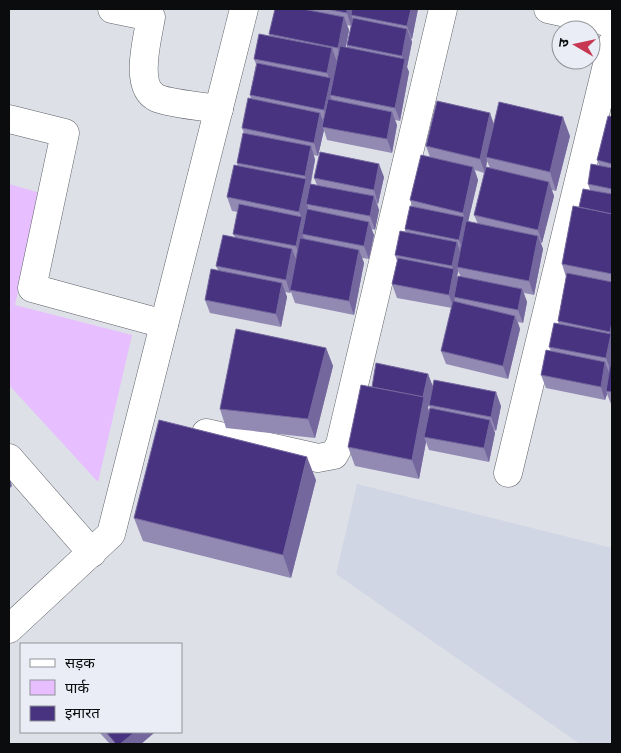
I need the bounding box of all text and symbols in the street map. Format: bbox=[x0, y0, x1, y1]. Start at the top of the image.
north arrow bbox=[551, 20, 601, 70]
text: उ bbox=[553, 37, 575, 49]
legend bbox=[20, 643, 182, 733]
text: सड़क bbox=[65, 652, 95, 675]
text: पार्क bbox=[65, 677, 89, 700]
text: इमारत bbox=[65, 702, 100, 725]

